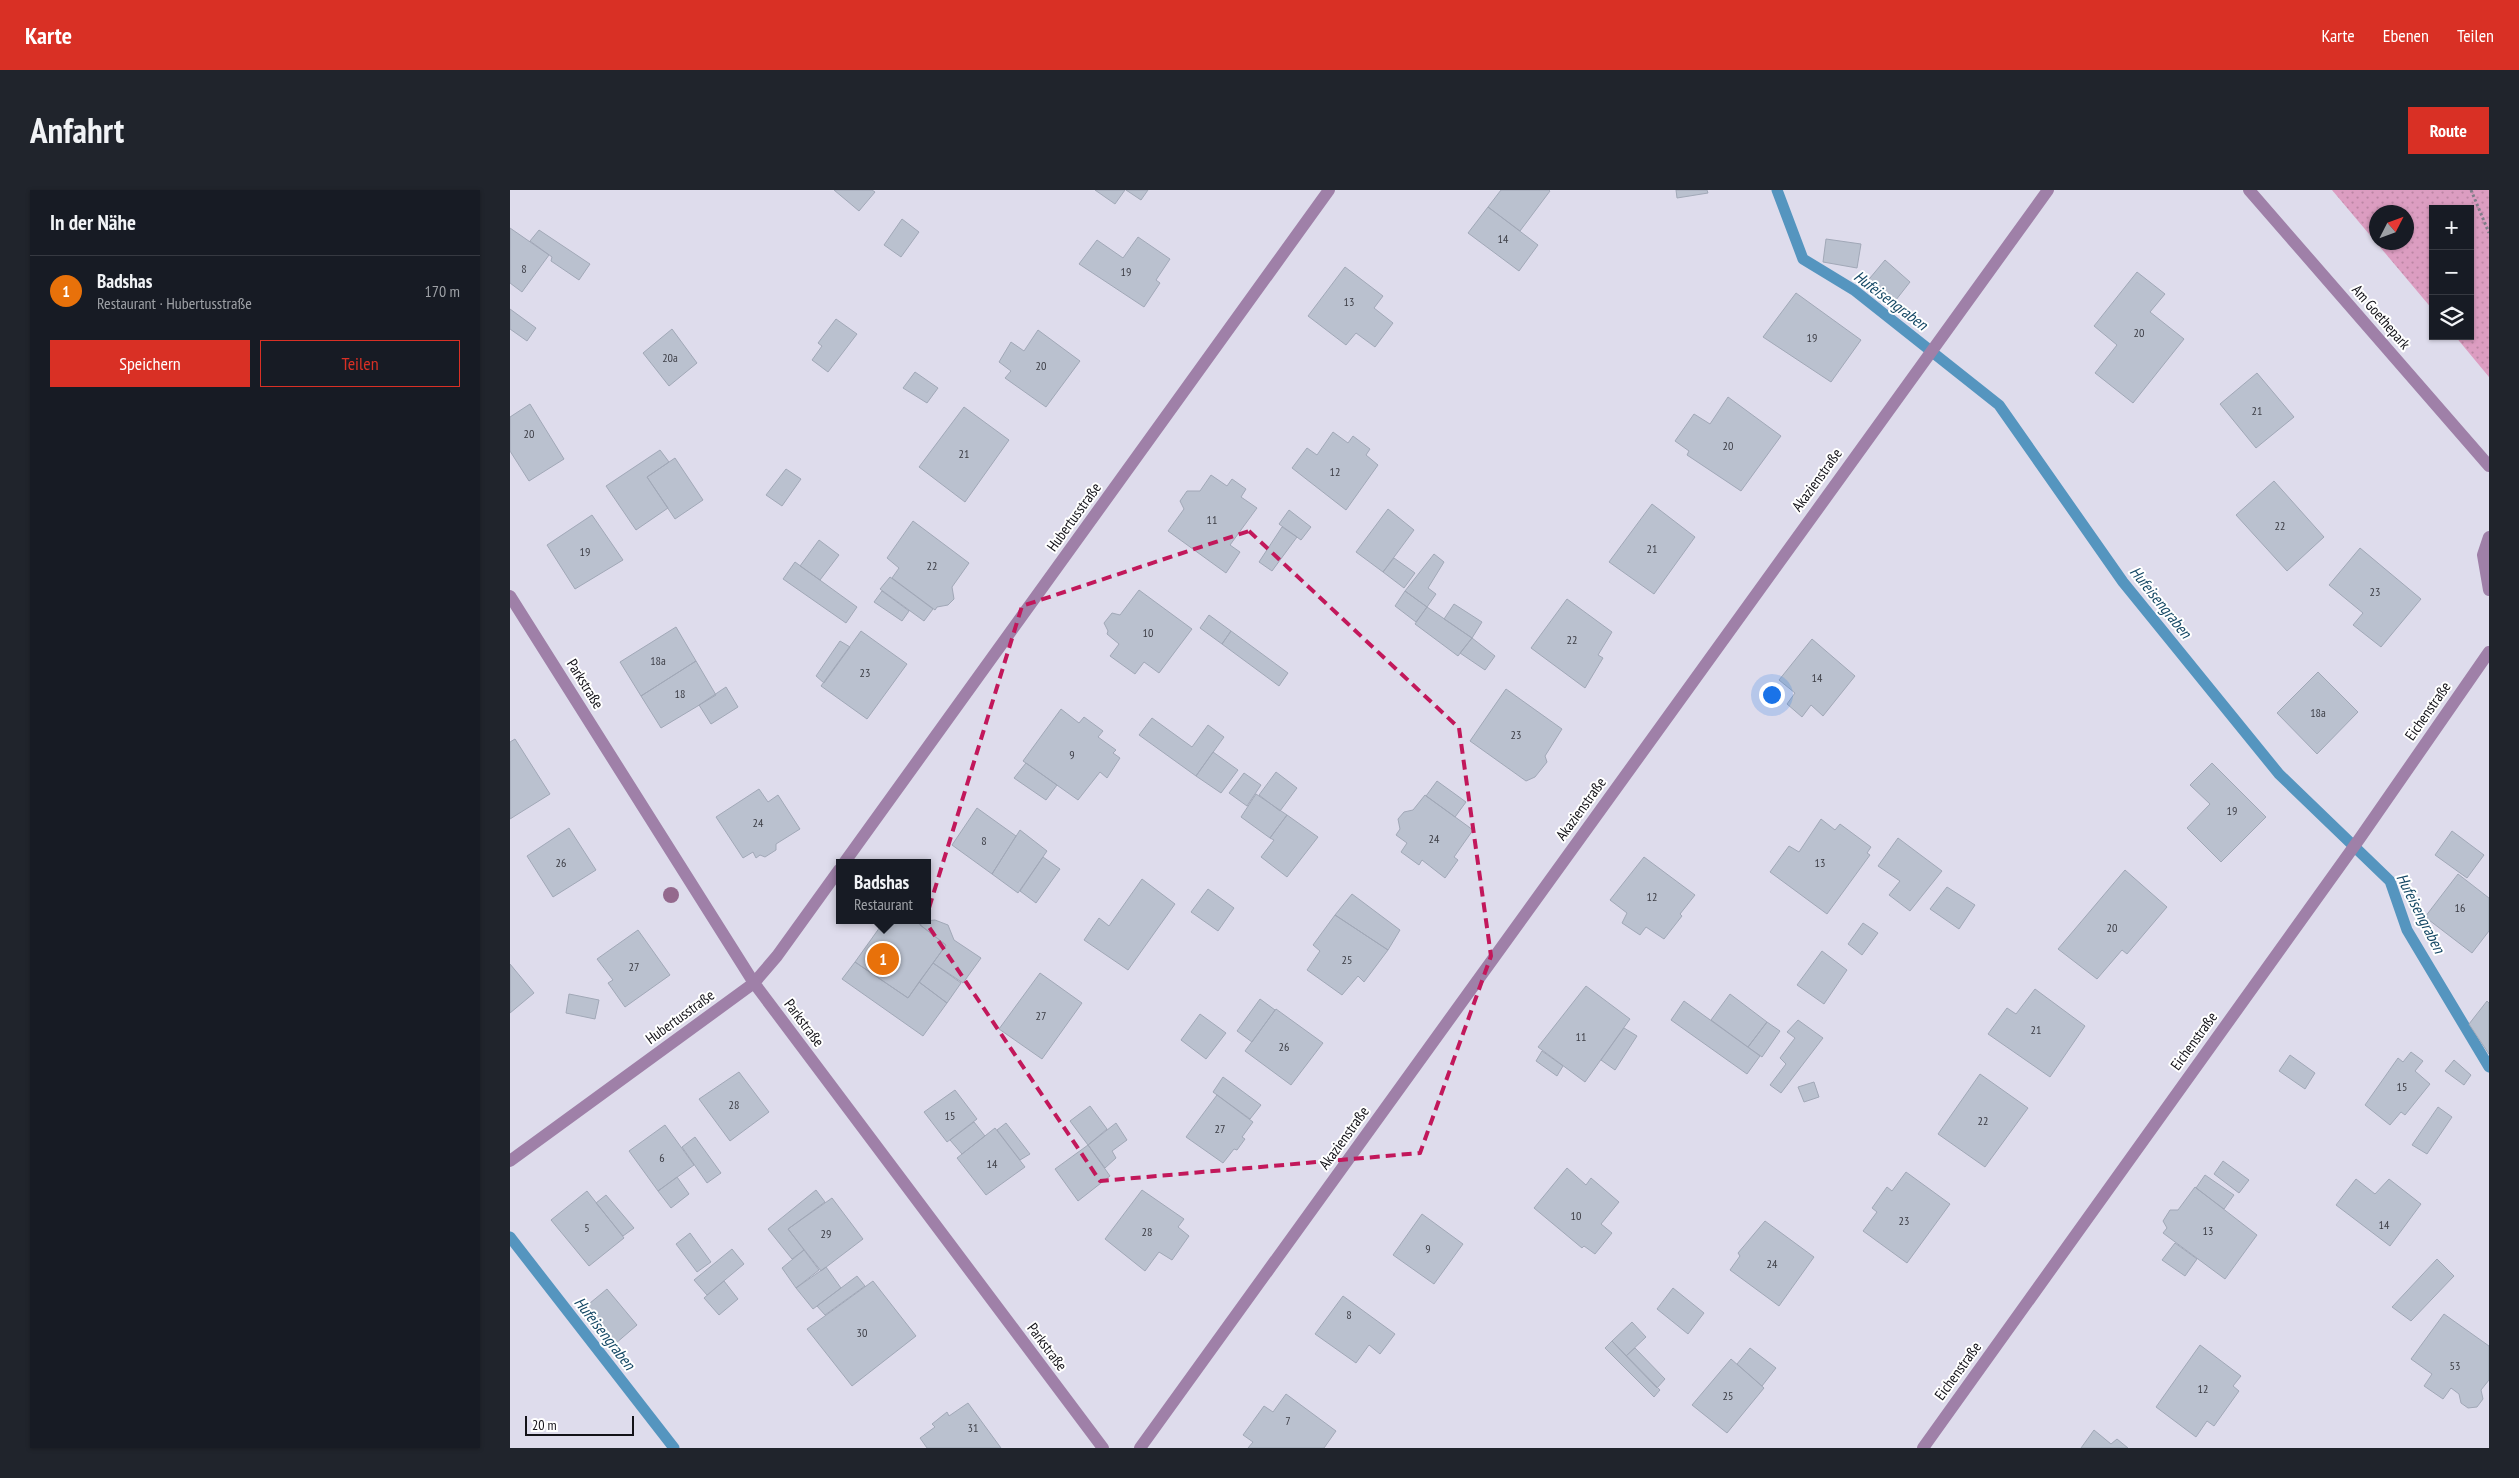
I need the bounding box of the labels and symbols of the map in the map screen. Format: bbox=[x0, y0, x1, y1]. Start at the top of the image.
north arrow bbox=[2369, 205, 2414, 250]
house number: 14 bbox=[1498, 231, 1509, 246]
house number: 8 bbox=[521, 261, 527, 276]
house number: 19 bbox=[1121, 264, 1131, 279]
water label: Hufeisengraben bbox=[1850, 266, 1932, 335]
street label: Am Goethepark bbox=[2348, 280, 2415, 353]
house number: 13 bbox=[1344, 294, 1354, 309]
house number: 20 bbox=[2134, 325, 2144, 340]
house number: 19 bbox=[1807, 330, 1817, 345]
house number: 20a bbox=[662, 350, 678, 365]
house number: 20 bbox=[1036, 358, 1046, 373]
house number: 21 bbox=[2252, 403, 2262, 418]
house number: 20 bbox=[524, 426, 534, 441]
house number: 20 bbox=[1723, 438, 1733, 453]
street label: Akazienstraße bbox=[1787, 445, 1846, 515]
house number: 21 bbox=[959, 446, 969, 461]
house number: 12 bbox=[1330, 464, 1340, 479]
street label: Hubertusstraße bbox=[1042, 479, 1105, 555]
house number: 11 bbox=[1207, 512, 1217, 527]
house number: 22 bbox=[2275, 518, 2285, 533]
house number: 21 bbox=[1647, 541, 1657, 556]
house number: 19 bbox=[580, 544, 590, 559]
house number: 22 bbox=[927, 558, 937, 573]
water label: Hufeisengraben bbox=[2126, 562, 2197, 643]
house number: 23 bbox=[2370, 584, 2380, 599]
house number: 10 bbox=[1143, 625, 1153, 640]
house number: 22 bbox=[1567, 632, 1577, 647]
house number: 18a bbox=[650, 653, 666, 668]
street label: Parkstraße bbox=[563, 655, 608, 712]
house number: 23 bbox=[860, 665, 870, 680]
house number: 14 bbox=[1812, 670, 1823, 685]
street label: Eichenstraße bbox=[2401, 678, 2455, 744]
your location bbox=[1759, 682, 1785, 708]
house number: 18 bbox=[675, 686, 685, 701]
house number: 18a bbox=[2310, 705, 2326, 720]
house number: 23 bbox=[1511, 727, 1521, 742]
house number: 9 bbox=[1069, 747, 1075, 762]
street label: Akazienstraße bbox=[1551, 774, 1610, 844]
house number: 19 bbox=[2227, 803, 2237, 818]
house number: 24 bbox=[753, 815, 764, 830]
house number: 24 bbox=[1429, 831, 1440, 846]
house number: 8 bbox=[981, 833, 987, 848]
house number: 26 bbox=[556, 855, 566, 870]
house number: 13 bbox=[1815, 855, 1825, 870]
water label: Hufeisengraben bbox=[2392, 870, 2450, 957]
house number: 12 bbox=[1647, 889, 1657, 904]
house number: 16 bbox=[2455, 900, 2465, 915]
house number: 20 bbox=[2107, 920, 2117, 935]
pin: 1 bbox=[867, 940, 899, 978]
house number: 25 bbox=[1342, 952, 1352, 967]
house number: 27 bbox=[629, 959, 639, 974]
street label: Hubertusstraße bbox=[642, 985, 718, 1048]
street label: Parkstraße bbox=[780, 995, 829, 1050]
house number: 27 bbox=[1036, 1008, 1046, 1023]
street label: Eichenstraße bbox=[2166, 1008, 2221, 1073]
house number: 21 bbox=[2031, 1022, 2041, 1037]
house number: 11 bbox=[1576, 1029, 1586, 1044]
house number: 26 bbox=[1279, 1039, 1289, 1054]
house number: 15 bbox=[2397, 1079, 2407, 1094]
house number: 28 bbox=[729, 1097, 739, 1112]
street label: Akazienstraße bbox=[1314, 1103, 1373, 1173]
house number: 15 bbox=[945, 1108, 955, 1123]
house number: 22 bbox=[1978, 1113, 1988, 1128]
house number: 27 bbox=[1215, 1121, 1225, 1136]
house number: 6 bbox=[659, 1150, 665, 1165]
house number: 14 bbox=[987, 1156, 998, 1171]
house number: 10 bbox=[1571, 1208, 1581, 1223]
house number: 23 bbox=[1899, 1213, 1909, 1228]
house number: 14 bbox=[2379, 1217, 2390, 1232]
house number: 5 bbox=[584, 1220, 590, 1235]
house number: 13 bbox=[2203, 1223, 2213, 1238]
house number: 28 bbox=[1142, 1224, 1152, 1239]
house number: 29 bbox=[821, 1226, 831, 1241]
house number: 9 bbox=[1425, 1241, 1431, 1256]
house number: 24 bbox=[1767, 1256, 1778, 1271]
water label: Hufeisengraben bbox=[570, 1293, 640, 1374]
house number: 8 bbox=[1346, 1307, 1352, 1322]
street label: Parkstraße bbox=[1023, 1319, 1072, 1374]
house number: 30 bbox=[857, 1325, 867, 1340]
street label: Eichenstraße bbox=[1930, 1338, 1985, 1403]
house number: 53 bbox=[2450, 1358, 2460, 1373]
house number: 12 bbox=[2198, 1381, 2208, 1396]
house number: 25 bbox=[1723, 1388, 1733, 1403]
scale bar bbox=[525, 1413, 634, 1436]
house number: 7 bbox=[1285, 1413, 1291, 1428]
house number: 31 bbox=[968, 1420, 978, 1435]

